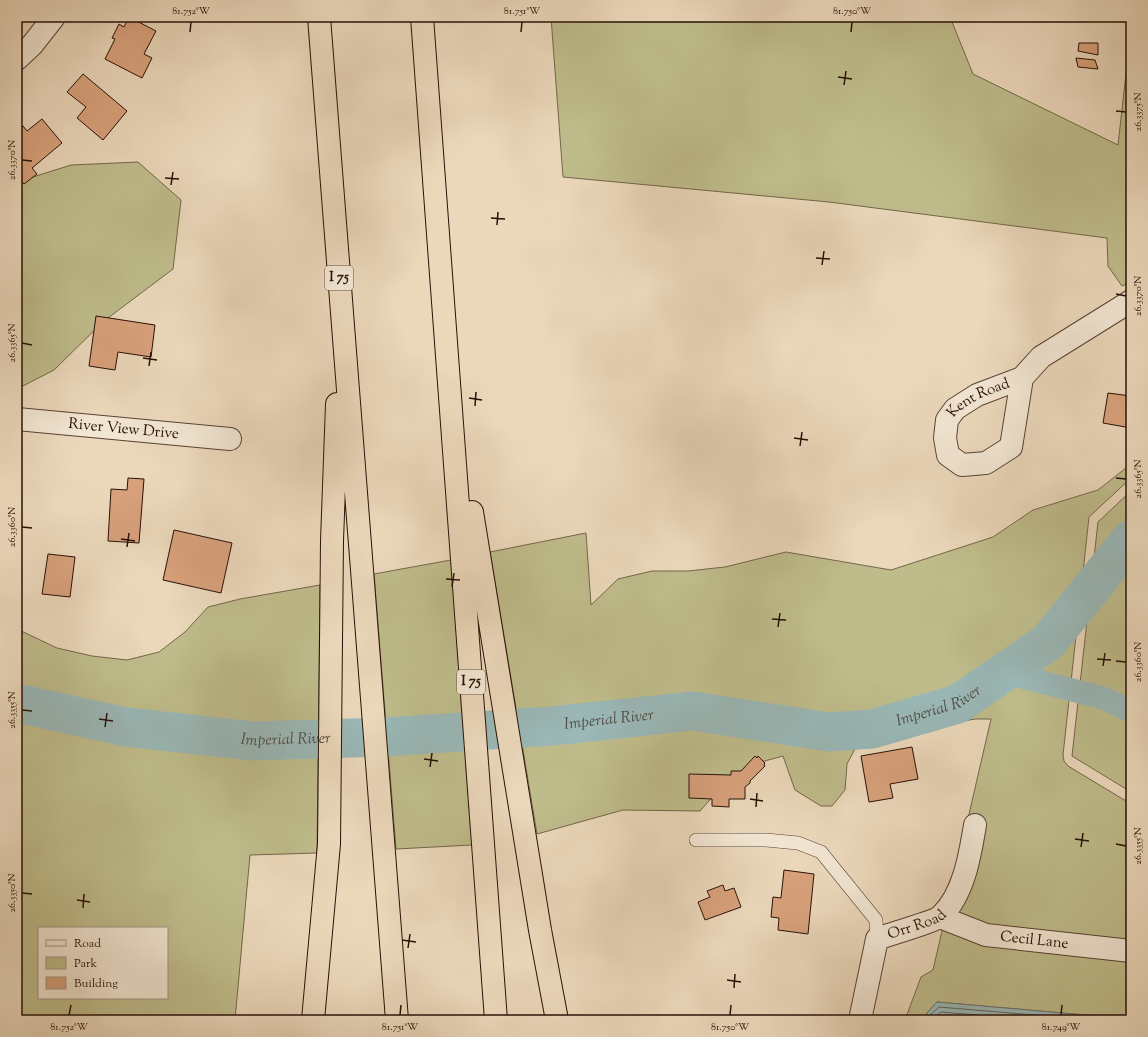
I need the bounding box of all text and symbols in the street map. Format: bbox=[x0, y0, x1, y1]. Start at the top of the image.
text: 81.752°W bbox=[172, 4, 210, 19]
text: 81.751°W bbox=[504, 4, 540, 19]
text: 81.750°W bbox=[833, 4, 871, 19]
text: 26.3375°N bbox=[1131, 92, 1146, 132]
text: 26.3370°N bbox=[5, 140, 20, 180]
road number: I 75 bbox=[325, 266, 353, 290]
text: 26.3370°N bbox=[1131, 276, 1146, 316]
text: 26.3365°N bbox=[5, 324, 20, 362]
street label: Kent Road bbox=[942, 373, 1013, 422]
street label: River View Drive bbox=[67, 413, 180, 445]
text: 26.3365°N bbox=[1131, 460, 1146, 498]
text: 26.3360°N bbox=[5, 507, 20, 547]
text: 26.3360°N bbox=[1131, 642, 1146, 682]
road number: I 75 bbox=[457, 670, 485, 694]
water label: Imperial River bbox=[893, 679, 986, 733]
text: 26.3355°N bbox=[5, 691, 20, 729]
water label: Imperial River bbox=[563, 704, 655, 736]
water label: Imperial River bbox=[239, 727, 331, 753]
text: 26.3355°N bbox=[1131, 827, 1146, 865]
text: 26.3350°N bbox=[5, 873, 20, 913]
street label: Orr Road bbox=[885, 905, 952, 945]
street label: Cecil Lane bbox=[999, 926, 1070, 955]
legend bbox=[38, 927, 168, 999]
text: Road bbox=[74, 935, 101, 953]
text: Park bbox=[74, 955, 97, 973]
text: Building bbox=[74, 975, 118, 993]
text: 81.752°W bbox=[50, 1020, 88, 1035]
text: 81.751°W bbox=[382, 1020, 418, 1035]
text: 81.750°W bbox=[711, 1020, 749, 1035]
text: 81.749°W bbox=[1042, 1020, 1080, 1035]

